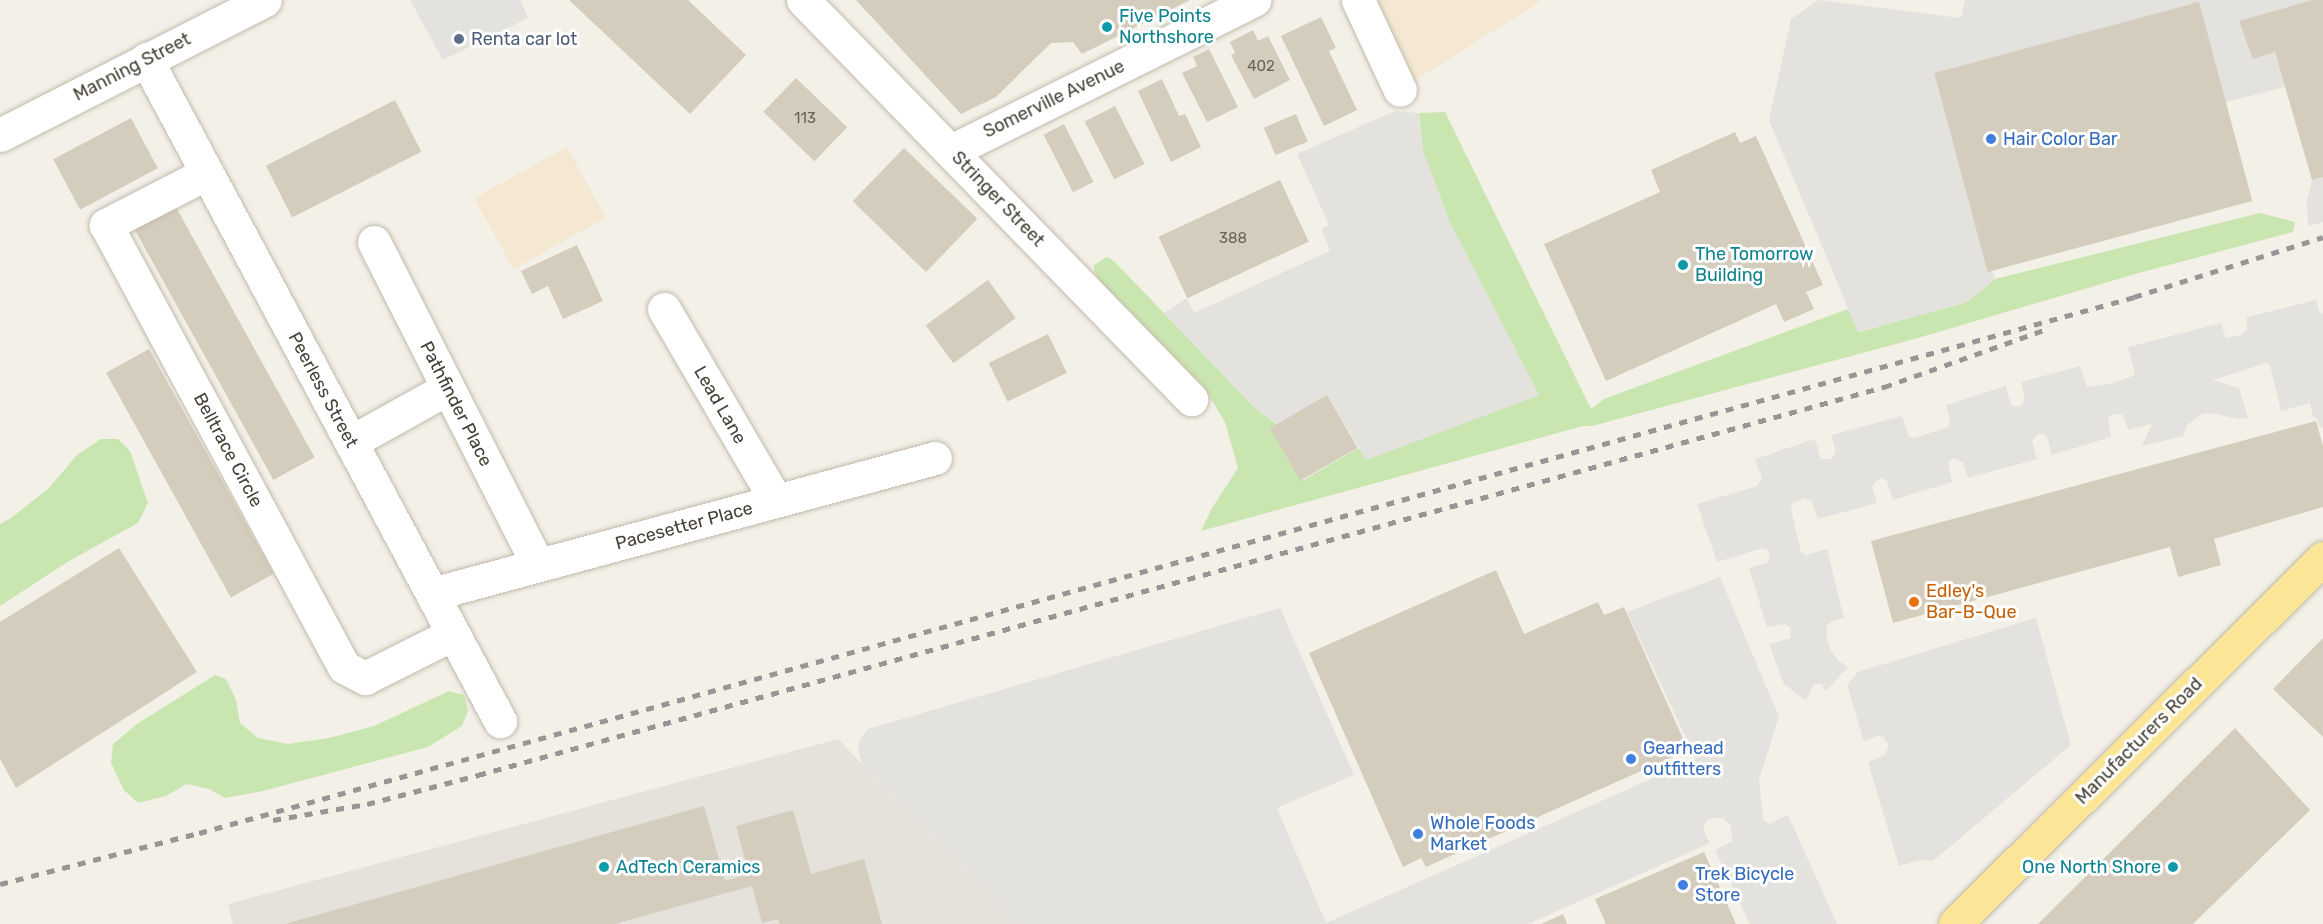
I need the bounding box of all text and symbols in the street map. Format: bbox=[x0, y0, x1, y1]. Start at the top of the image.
place label: Five Points Northshore bbox=[1119, 6, 1214, 48]
marker: Five Points Northshore bbox=[1100, 20, 1114, 34]
street label: Manning Street bbox=[70, 28, 194, 106]
place label: Renta car lot bbox=[471, 28, 578, 50]
marker: Renta car lot bbox=[452, 32, 466, 46]
street label: Somerville Avenue bbox=[980, 55, 1128, 143]
house number: 402 bbox=[1247, 58, 1275, 76]
house number: 113 bbox=[794, 110, 816, 128]
place label: Hair Color Bar bbox=[2003, 128, 2118, 150]
marker: Hair Color Bar bbox=[1984, 132, 1998, 146]
street label: Stringer Street bbox=[947, 147, 1049, 251]
house number: 388 bbox=[1219, 230, 1247, 248]
place label: The Tomorrow Building bbox=[1695, 244, 1814, 286]
marker: The Tomorrow Building bbox=[1676, 258, 1690, 272]
street label: Peerless Street bbox=[283, 329, 363, 451]
street label: Pathfinder Place bbox=[415, 338, 497, 470]
street label: Lead Lane bbox=[689, 362, 751, 448]
street label: Belltrace Circle bbox=[189, 389, 267, 511]
street label: Pacesetter Place bbox=[613, 497, 755, 555]
place label: Edley's Bar-B-Que bbox=[1926, 581, 2017, 624]
marker: Edley's Bar-B-Que bbox=[1907, 595, 1921, 609]
street label: Manufacturers Road bbox=[2071, 673, 2207, 809]
place label: Gearhead outfitters bbox=[1643, 738, 1724, 780]
marker: Gearhead outfitters bbox=[1624, 752, 1638, 766]
place label: Whole Foods Market bbox=[1430, 813, 1535, 856]
marker: Whole Foods Market bbox=[1411, 827, 1425, 841]
place label: AdTech Ceramics bbox=[616, 856, 761, 878]
place label: One North Shore bbox=[2022, 856, 2161, 878]
marker: AdTech Ceramics bbox=[597, 860, 611, 874]
marker: One North Shore bbox=[2166, 860, 2180, 874]
place label: Trek Bicycle Store bbox=[1695, 864, 1794, 906]
marker: Trek Bicycle Store bbox=[1676, 878, 1690, 892]

